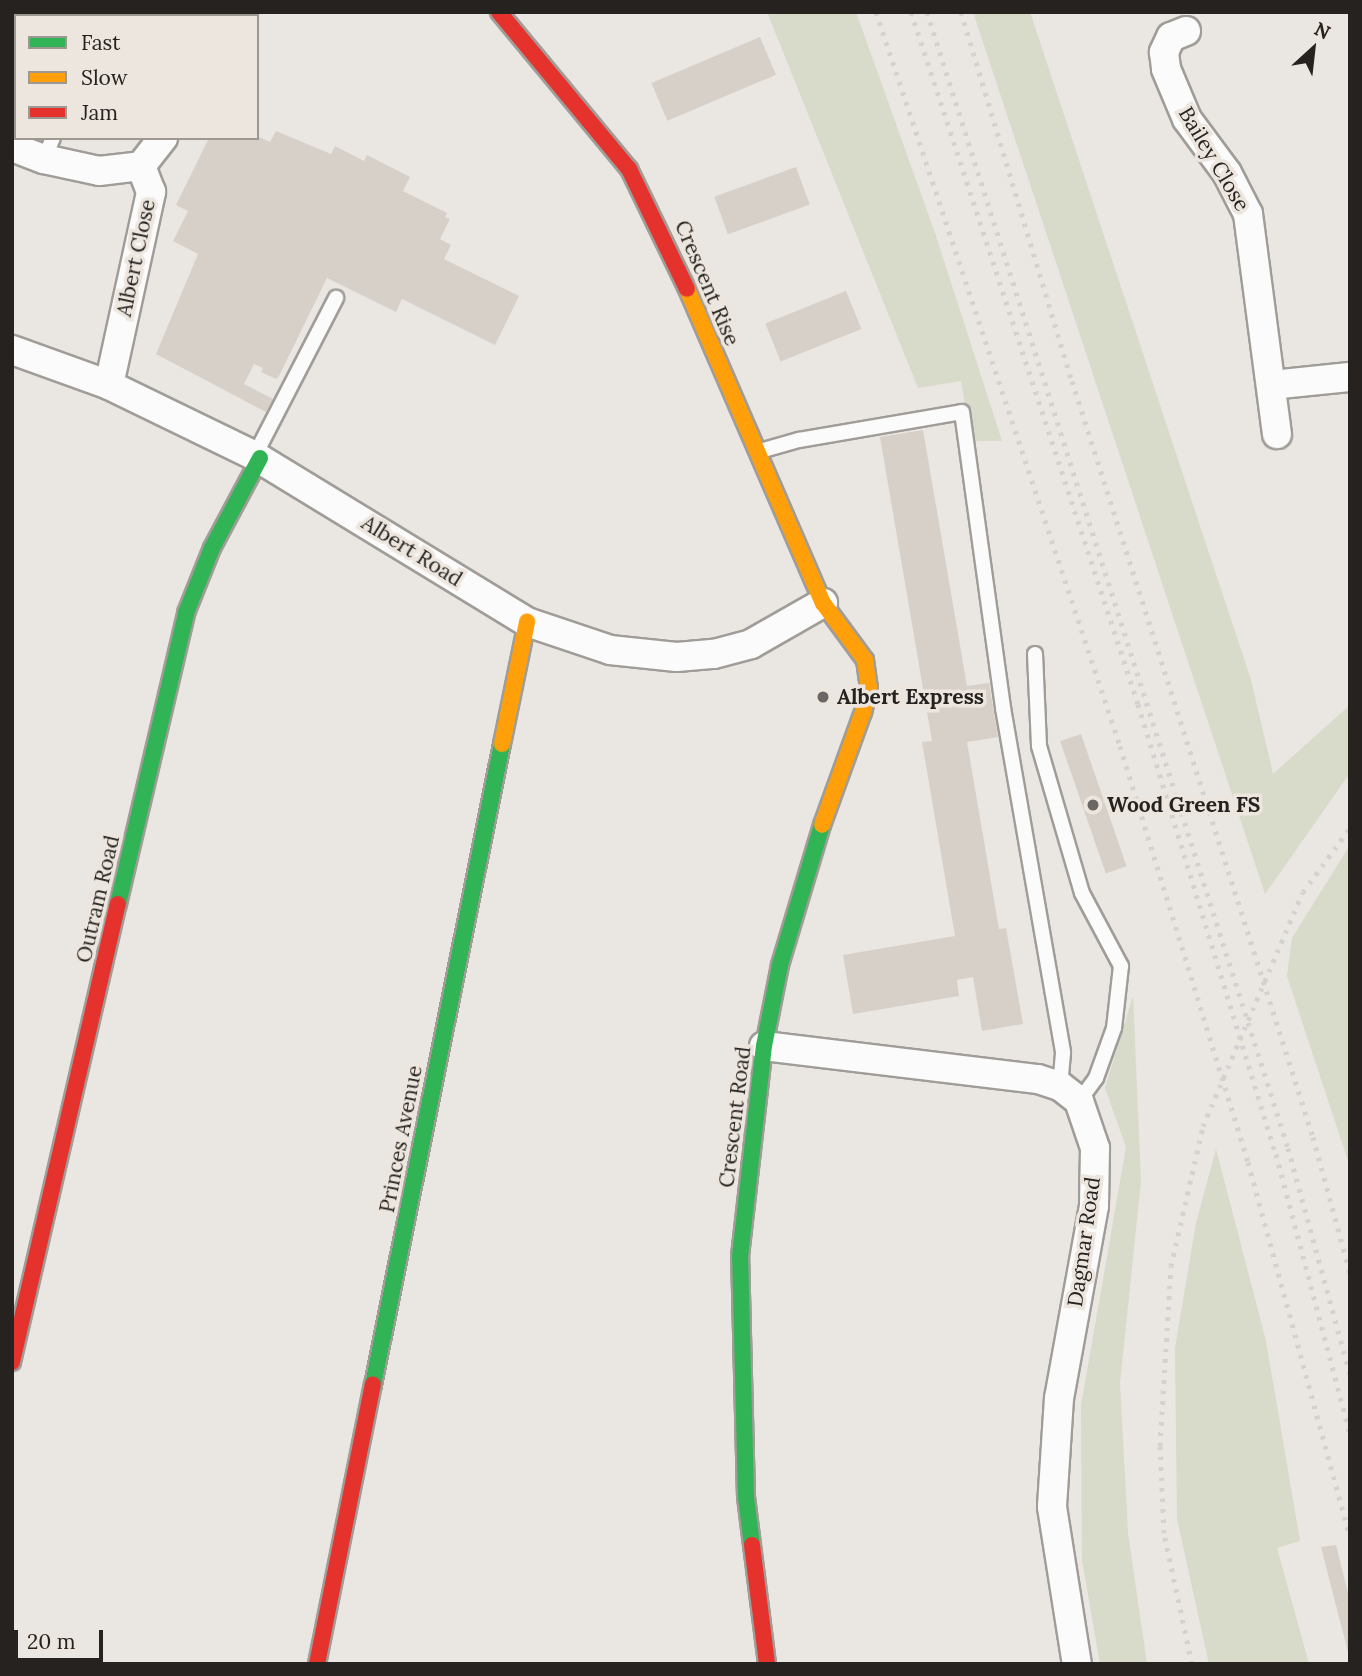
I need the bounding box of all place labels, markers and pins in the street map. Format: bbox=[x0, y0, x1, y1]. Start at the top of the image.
place label: Albert Express bbox=[837, 684, 984, 710]
marker: Albert Express bbox=[815, 689, 831, 705]
place label: Wood Green FS bbox=[1107, 792, 1260, 818]
marker: Wood Green FS bbox=[1085, 797, 1101, 813]

